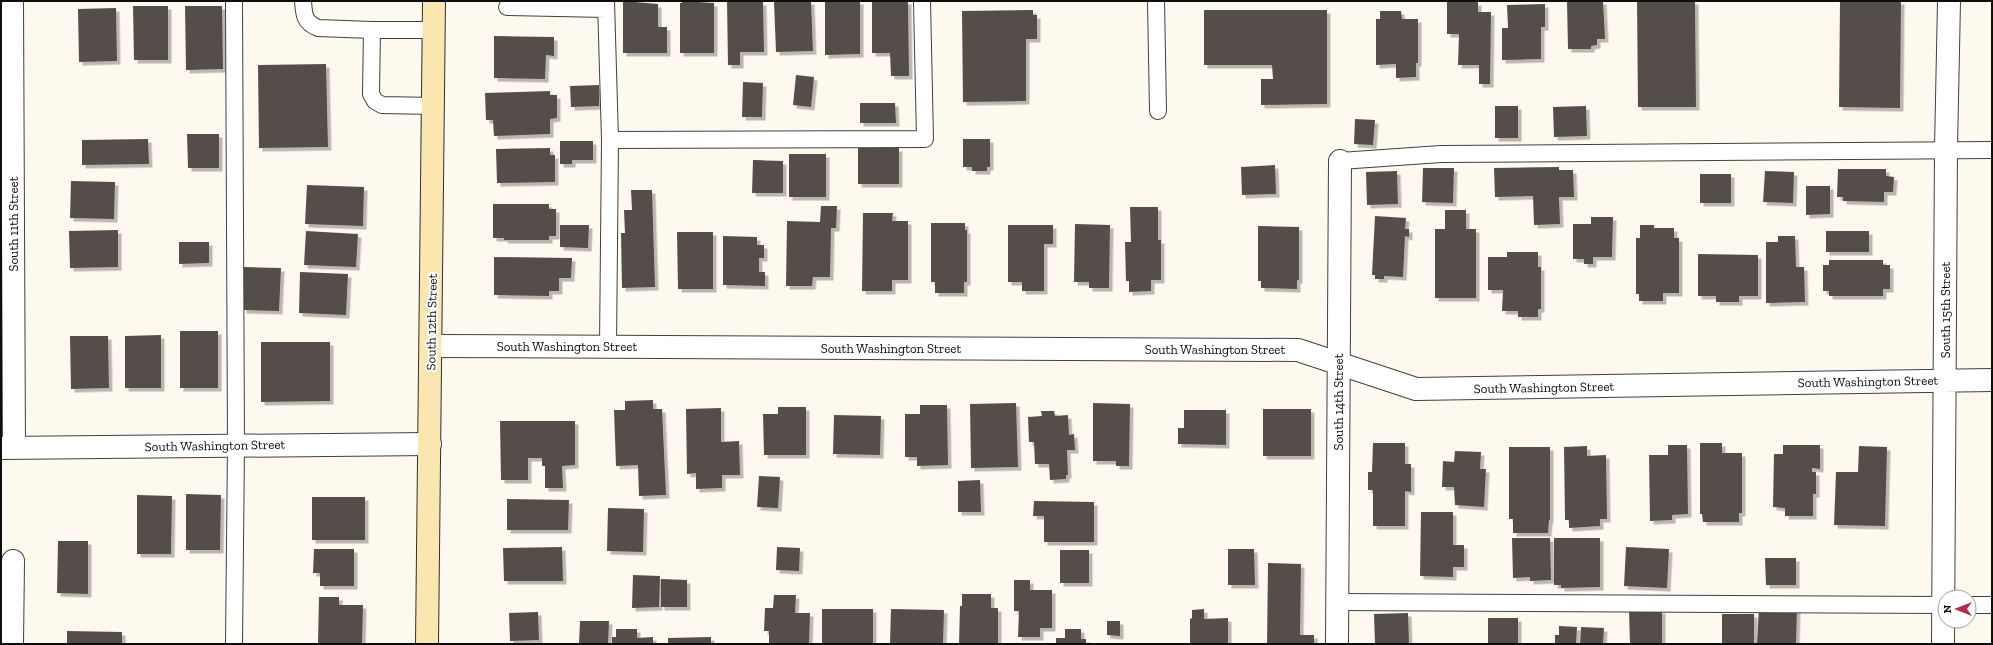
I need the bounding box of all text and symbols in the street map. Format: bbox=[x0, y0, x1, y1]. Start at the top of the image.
street label: South 11th Street bbox=[6, 176, 21, 272]
street label: South 15th Street bbox=[1938, 261, 1953, 358]
street label: South 12th Street bbox=[423, 273, 440, 370]
street label: South Washington Street bbox=[497, 339, 637, 354]
street label: South Washington Street bbox=[821, 341, 961, 356]
street label: South Washington Street bbox=[1145, 342, 1285, 357]
street label: South 14th Street bbox=[1331, 353, 1346, 451]
street label: South Washington Street bbox=[1798, 373, 1939, 390]
street label: South Washington Street bbox=[1474, 379, 1615, 396]
street label: South Washington Street bbox=[145, 437, 286, 454]
north arrow bbox=[1937, 589, 1977, 629]
text: N bbox=[1941, 604, 1954, 613]

